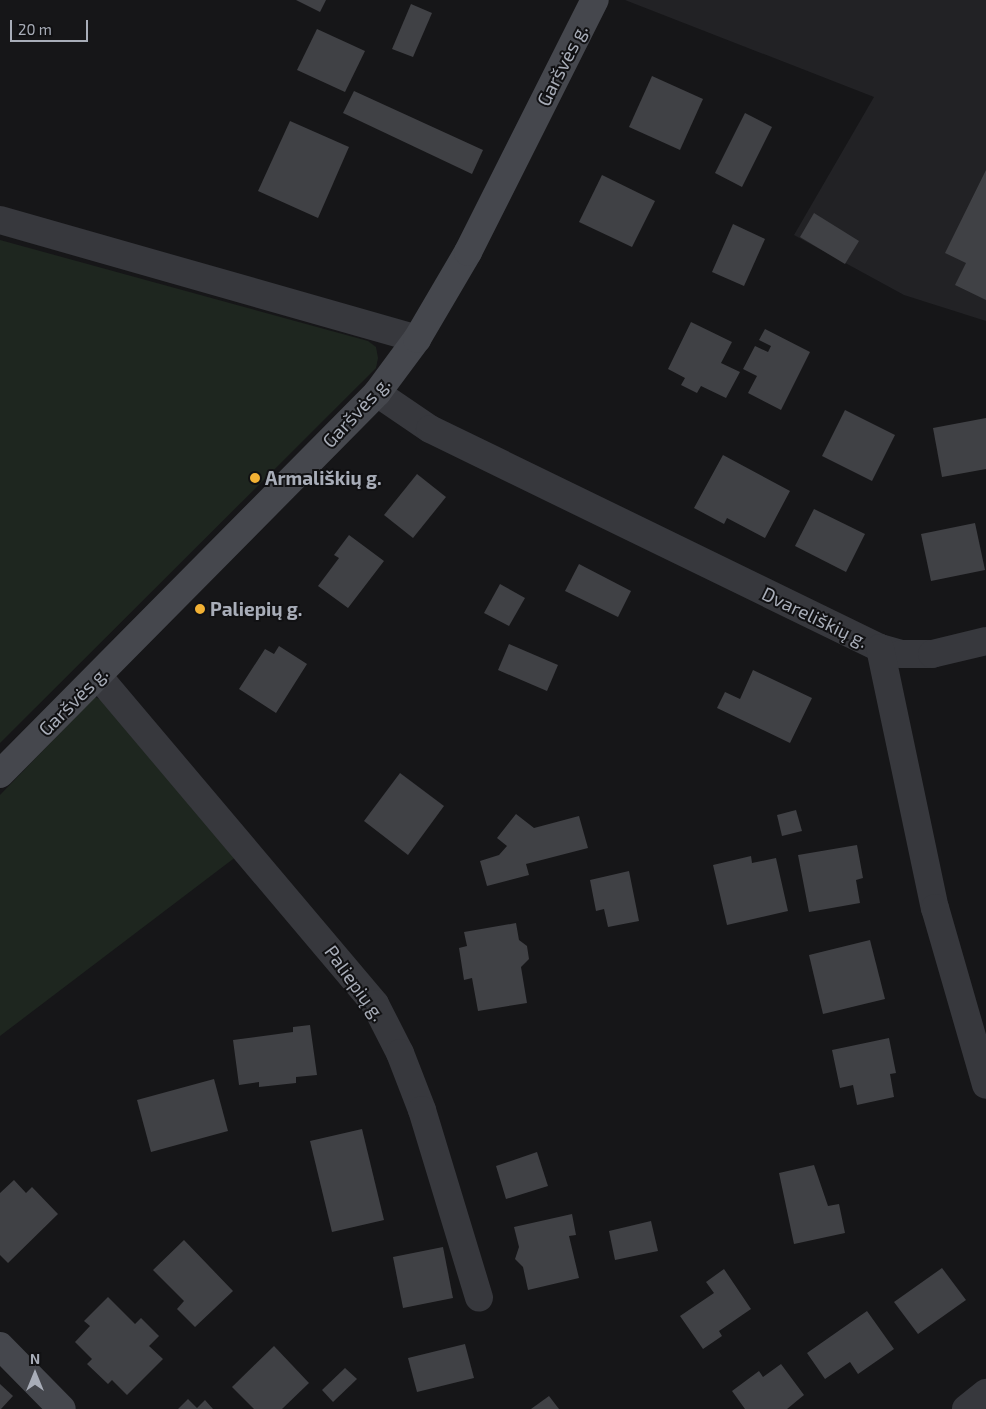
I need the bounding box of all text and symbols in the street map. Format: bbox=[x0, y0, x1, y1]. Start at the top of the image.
scale bar bbox=[12, 10, 90, 42]
text: 20 m bbox=[18, 20, 52, 38]
street label: Garšvės g. bbox=[532, 20, 592, 110]
street label: Garšvės g. bbox=[317, 372, 395, 452]
place label: Armališkių g. bbox=[265, 467, 382, 489]
marker: Armališkių g. bbox=[249, 472, 261, 484]
street label: Dvareliškių g. bbox=[758, 582, 872, 652]
place label: Paliepių g. bbox=[210, 598, 302, 620]
marker: Paliepių g. bbox=[194, 603, 206, 615]
street label: Garšvės g. bbox=[34, 662, 112, 740]
street label: Paliepių g. bbox=[320, 941, 390, 1025]
north arrow bbox=[10, 1349, 60, 1399]
text: N bbox=[30, 1350, 40, 1367]

